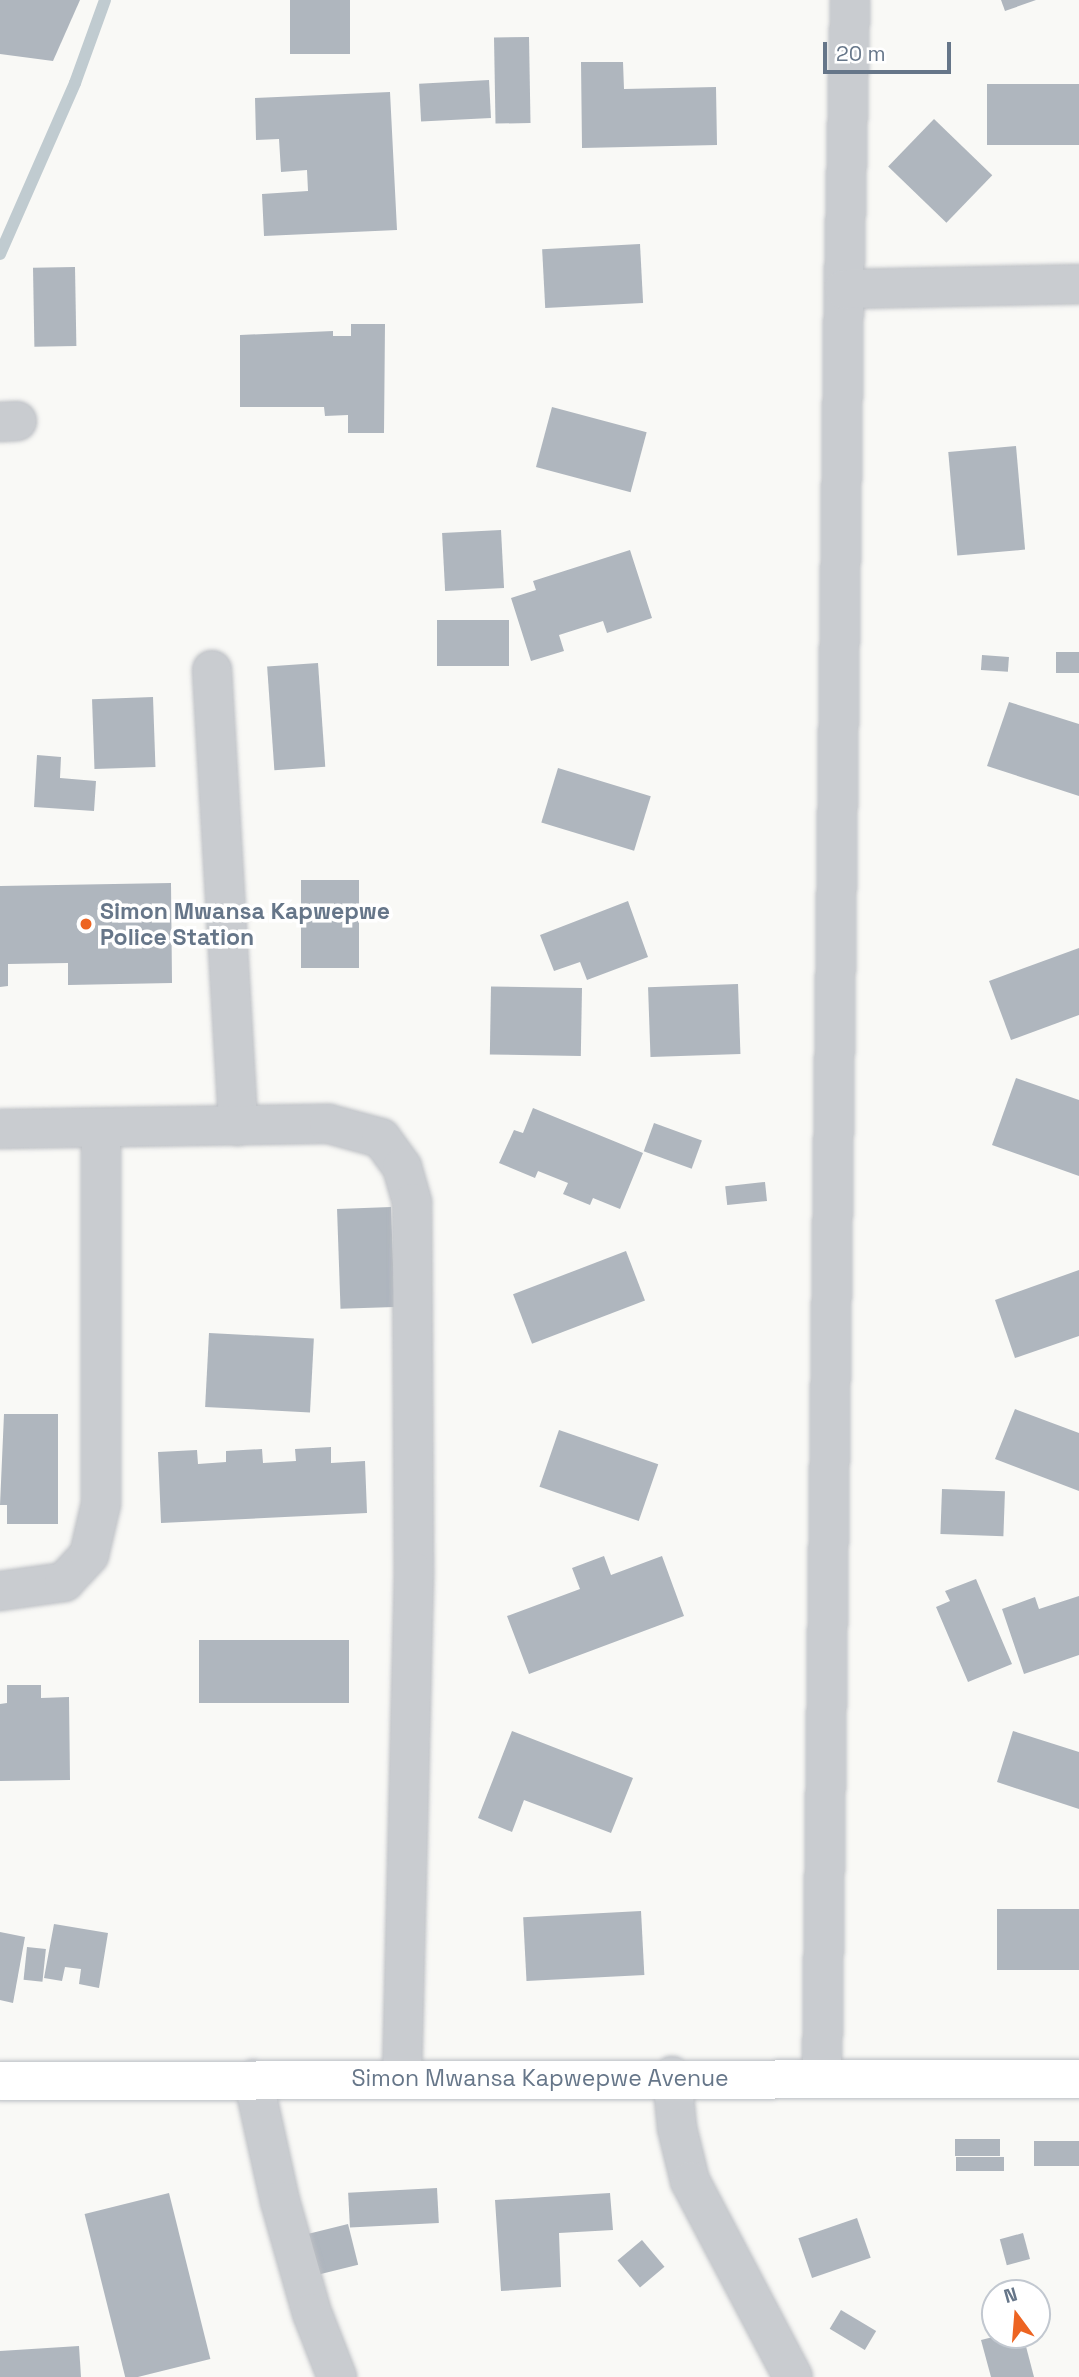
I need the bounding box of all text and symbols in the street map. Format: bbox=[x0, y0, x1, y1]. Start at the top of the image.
scale bar bbox=[827, 28, 955, 72]
text: 20 m bbox=[836, 40, 886, 67]
place label: Simon Mwansa Kapwepwe Police Station bbox=[100, 897, 390, 951]
marker: Simon Mwansa Kapwepwe Police Station bbox=[78, 916, 94, 932]
street label: Simon Mwansa Kapwepwe Avenue bbox=[351, 2064, 729, 2092]
north arrow bbox=[981, 2279, 1051, 2349]
text: N bbox=[1001, 2281, 1020, 2309]

